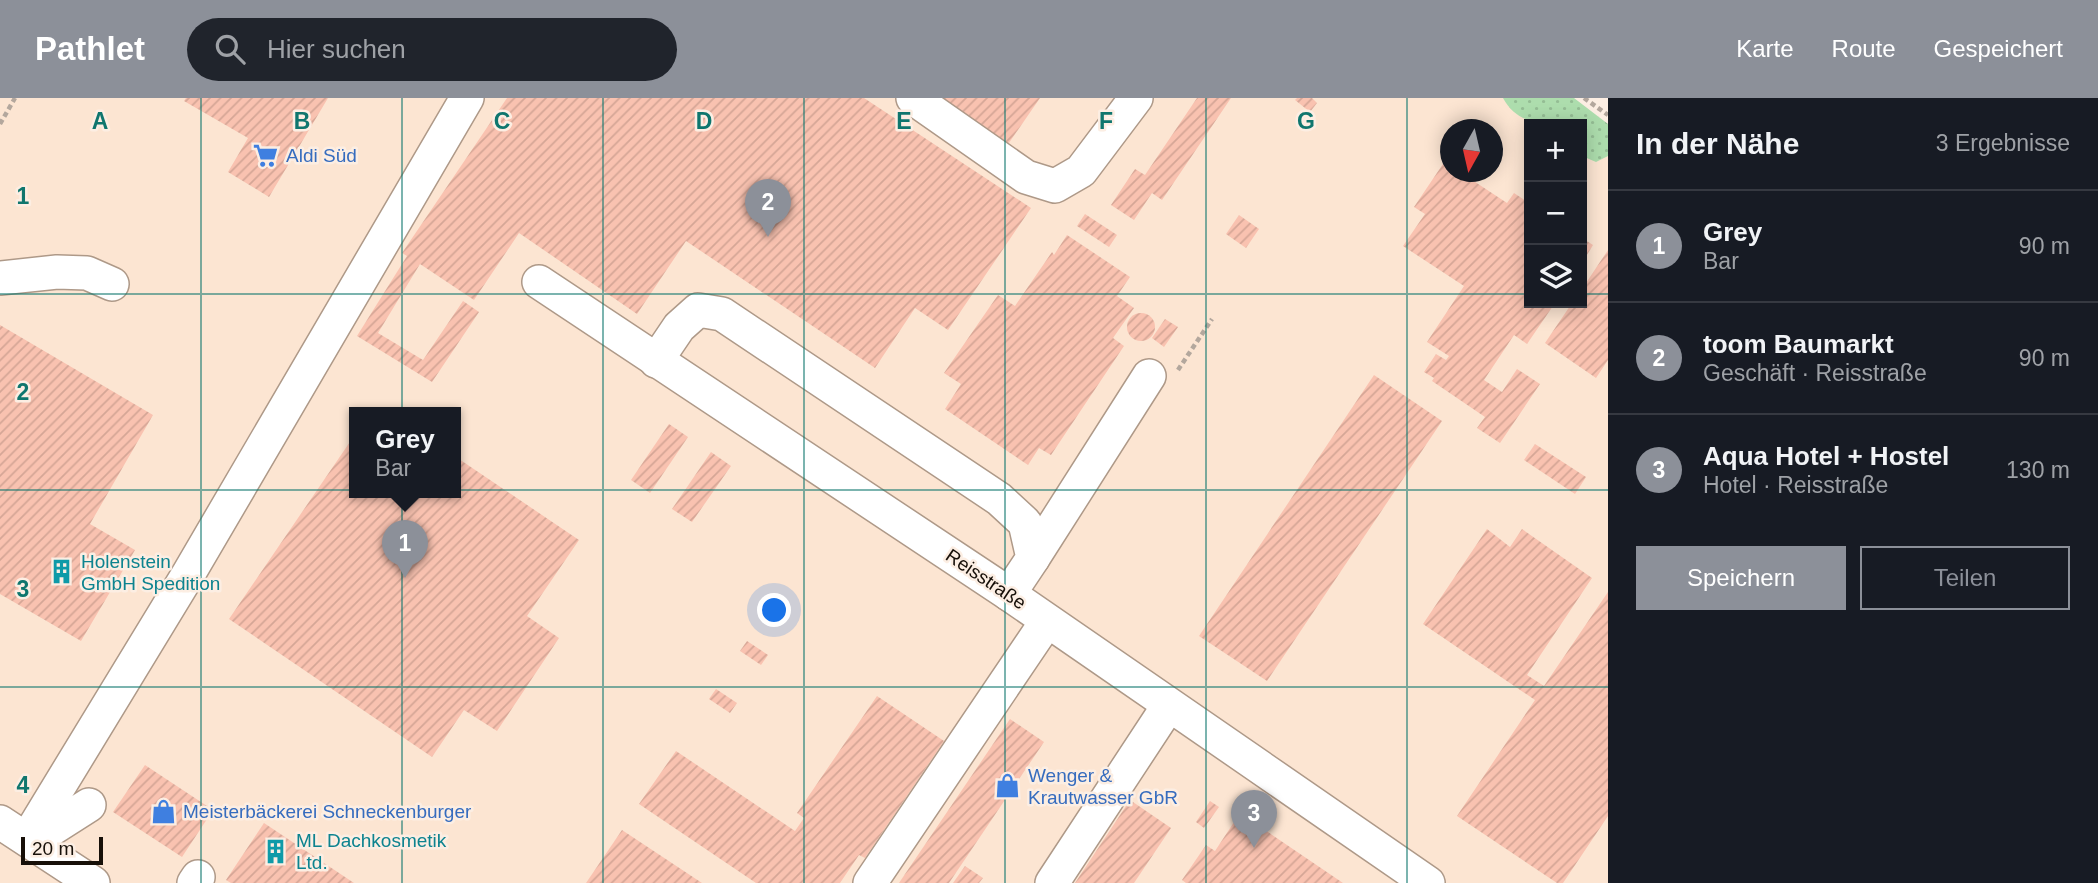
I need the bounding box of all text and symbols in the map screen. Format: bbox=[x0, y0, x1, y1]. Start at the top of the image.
search box bbox=[187, 18, 677, 81]
text: Pathlet bbox=[35, 30, 145, 67]
icon: search bbox=[211, 30, 249, 68]
text: Hier suchen bbox=[267, 34, 406, 64]
text: Karte bbox=[1736, 35, 1794, 62]
text: Route bbox=[1832, 35, 1896, 62]
text: Gespeichert bbox=[1934, 35, 2063, 62]
text: A bbox=[92, 108, 108, 134]
text: B bbox=[294, 108, 310, 134]
text: C bbox=[494, 108, 510, 134]
text: D bbox=[696, 108, 712, 134]
text: E bbox=[896, 108, 912, 134]
text: F bbox=[1099, 108, 1113, 134]
text: G bbox=[1297, 108, 1315, 134]
north arrow bbox=[1440, 119, 1503, 182]
map controls bbox=[1524, 119, 1587, 308]
button: + bbox=[1524, 119, 1587, 182]
text: In der Nähe bbox=[1636, 127, 1799, 160]
text: 3 Ergebnisse bbox=[1936, 130, 2070, 156]
supermarket icon: Aldi Süd bbox=[252, 141, 280, 169]
place label: Aldi Süd bbox=[286, 145, 357, 166]
pin: 2 bbox=[745, 179, 791, 237]
button: − bbox=[1524, 182, 1587, 245]
text: 1 bbox=[17, 183, 30, 209]
text: Grey bbox=[1703, 217, 1762, 247]
text: 1 bbox=[1653, 233, 1665, 259]
text: 90 m bbox=[2019, 233, 2070, 259]
button: layers bbox=[1524, 245, 1587, 308]
text: Bar bbox=[1703, 248, 1739, 274]
text: toom Baumarkt bbox=[1703, 329, 1894, 359]
text: 2 bbox=[1653, 345, 1665, 371]
text: 90 m bbox=[2019, 345, 2070, 371]
text: Geschäft · Reisstraße bbox=[1703, 360, 1927, 386]
text: 2 bbox=[17, 379, 29, 405]
popup bbox=[349, 407, 461, 498]
text: Grey bbox=[375, 424, 435, 454]
text: Aqua Hotel + Hostel bbox=[1703, 441, 1949, 471]
text: Bar bbox=[375, 455, 411, 481]
text: 3 bbox=[1653, 457, 1665, 483]
text: 130 m bbox=[2006, 457, 2070, 483]
text: Hotel · Reisstraße bbox=[1703, 472, 1888, 498]
pin: 1 bbox=[382, 520, 428, 578]
street label: Reisstraße bbox=[942, 545, 1030, 613]
button: Speichern bbox=[1636, 546, 1846, 610]
button: Teilen bbox=[1860, 546, 2070, 610]
place label: Holenstein GmbH Spedition bbox=[81, 551, 220, 594]
building icon: Holenstein GmbH Spedition bbox=[47, 558, 75, 586]
text: 3 bbox=[17, 576, 29, 602]
your location bbox=[757, 593, 791, 627]
place label: Wenger & Krautwasser GbR bbox=[1028, 765, 1178, 808]
text: 4 bbox=[17, 772, 30, 798]
shop icon: Wenger & Krautwasser GbR bbox=[994, 772, 1022, 800]
pin: 3 bbox=[1231, 790, 1277, 848]
shop icon: Meisterbäckerei Schneckenburger bbox=[149, 797, 177, 825]
place label: Meisterbäckerei Schneckenburger bbox=[183, 801, 472, 822]
place label: ML Dachkosmetik Ltd. bbox=[296, 830, 447, 873]
scale bar bbox=[21, 834, 103, 866]
building icon: ML Dachkosmetik Ltd. bbox=[262, 837, 290, 865]
text: 20 m bbox=[32, 838, 74, 859]

